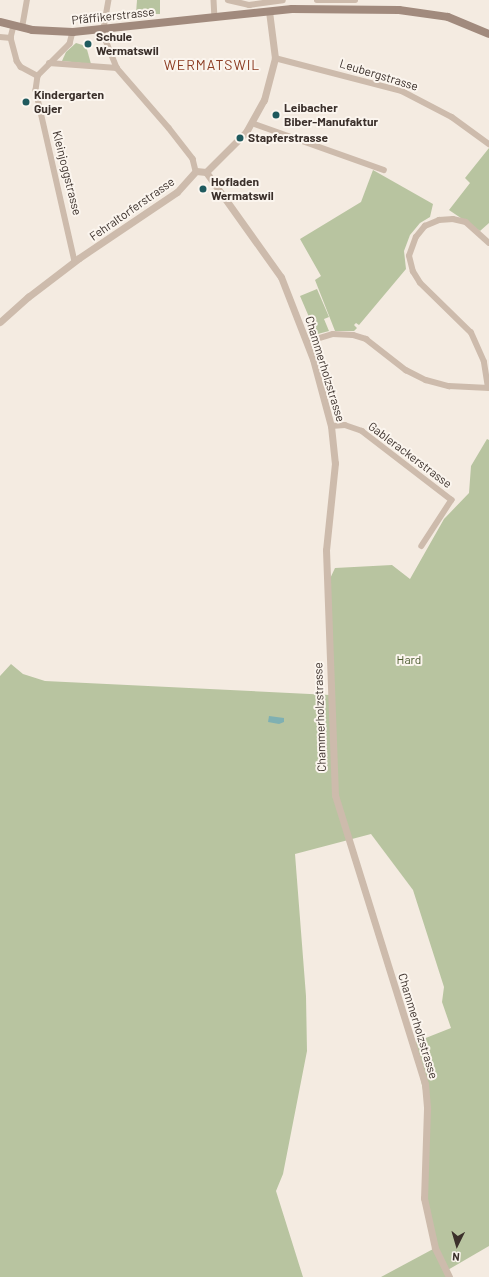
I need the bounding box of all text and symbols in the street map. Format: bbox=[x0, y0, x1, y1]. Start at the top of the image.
street label: Pfäffikerstrasse bbox=[71, 4, 155, 28]
place label: Schule Wermatswil bbox=[96, 30, 159, 58]
marker: Schule Wermatswil bbox=[83, 39, 93, 49]
street label: Leubergstrasse bbox=[338, 56, 420, 94]
district label: WERMATSWIL bbox=[164, 57, 260, 73]
place label: Kindergarten Gujer bbox=[34, 88, 104, 116]
marker: Kindergarten Gujer bbox=[21, 97, 31, 107]
place label: Leibacher Biber-Manufaktur bbox=[284, 101, 378, 129]
marker: Leibacher Biber-Manufaktur bbox=[271, 110, 281, 120]
street label: Kleinjoggstrasse bbox=[50, 129, 84, 217]
place label: Stapferstrasse bbox=[248, 131, 328, 145]
marker: Stapferstrasse bbox=[235, 133, 245, 143]
street label: Fehraltorferstrasse bbox=[87, 174, 177, 244]
place label: Hofladen Wermatswil bbox=[211, 175, 274, 203]
marker: Hofladen Wermatswil bbox=[198, 184, 208, 194]
street label: Chammerholzstrasse bbox=[302, 314, 348, 424]
street label: Gablerackerstrasse bbox=[365, 419, 455, 491]
park label: Hard bbox=[397, 653, 421, 667]
street label: Chammerholzstrasse bbox=[311, 662, 329, 772]
street label: Chammerholzstrasse bbox=[395, 971, 441, 1081]
north arrow bbox=[437, 1225, 477, 1265]
text: N bbox=[452, 1251, 460, 1264]

